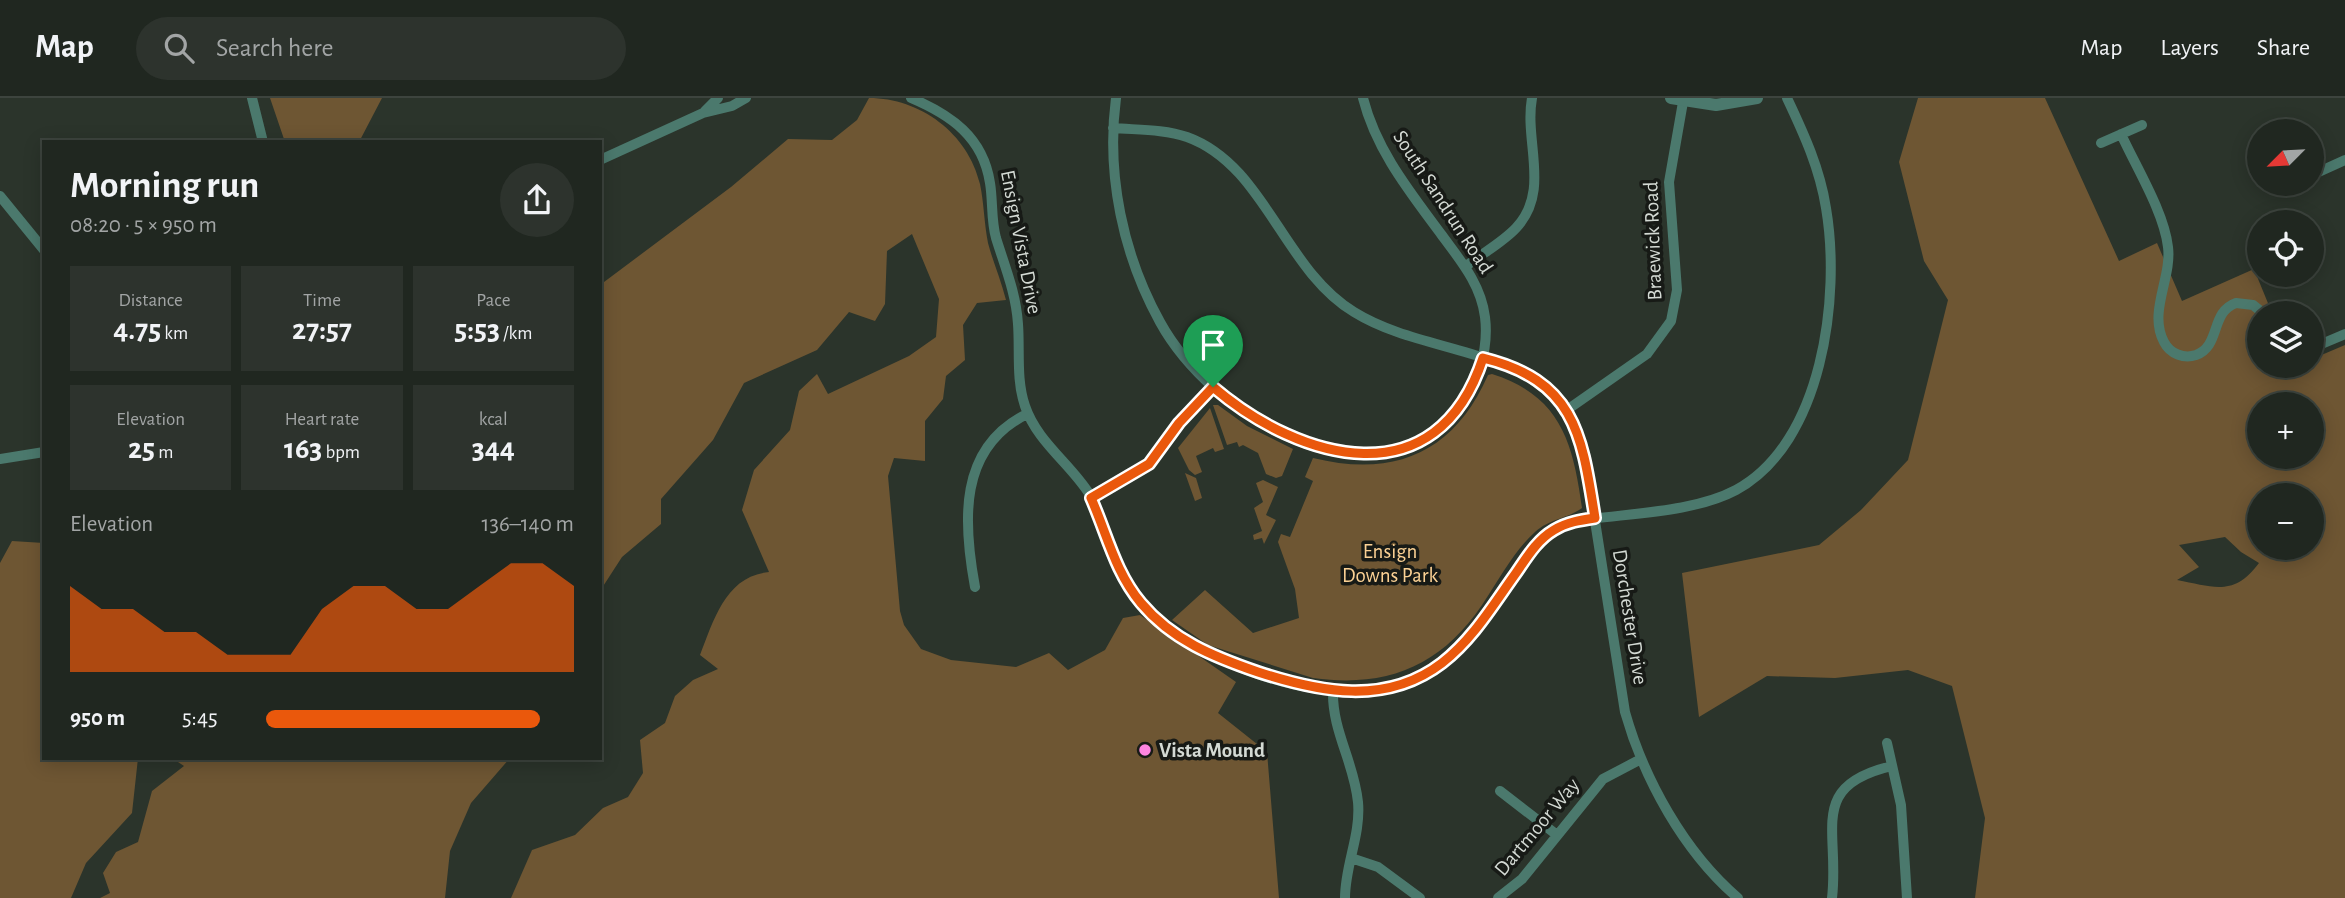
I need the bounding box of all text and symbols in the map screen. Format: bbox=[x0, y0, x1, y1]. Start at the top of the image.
search box bbox=[136, 17, 626, 80]
icon: search bbox=[160, 29, 198, 67]
text: Map bbox=[35, 31, 94, 64]
text: Search here bbox=[216, 35, 334, 61]
text: Map bbox=[2080, 36, 2122, 60]
text: Layers bbox=[2160, 36, 2219, 60]
text: Share bbox=[2257, 36, 2310, 60]
north arrow bbox=[2247, 119, 2324, 196]
map controls bbox=[2247, 119, 2324, 560]
street label: South Sandrun Road bbox=[1389, 127, 1497, 277]
button: share bbox=[500, 163, 574, 237]
text: Morning run bbox=[70, 167, 259, 205]
street label: Ensign Vista Drive bbox=[997, 168, 1045, 316]
street label: Braewick Road bbox=[1640, 181, 1666, 301]
button: locate bbox=[2247, 210, 2324, 287]
text: 08:20 · 5 × 950 m bbox=[70, 214, 217, 237]
text: Distance bbox=[118, 291, 183, 310]
text: Time bbox=[303, 291, 341, 310]
text: Pace bbox=[476, 291, 510, 310]
button: layers bbox=[2247, 301, 2324, 378]
text: 4.75 bbox=[113, 315, 161, 345]
text: 27:57 bbox=[292, 315, 352, 345]
text: 5:53 bbox=[454, 315, 500, 345]
pin bbox=[1183, 315, 1243, 387]
text: km bbox=[161, 324, 188, 343]
text: /km bbox=[500, 324, 532, 343]
icon: arrive bbox=[1194, 326, 1232, 364]
button: + bbox=[2247, 392, 2324, 469]
text: Elevation bbox=[116, 410, 185, 429]
text: Heart rate bbox=[285, 410, 359, 429]
text: kcal bbox=[479, 410, 508, 429]
text: 25 bbox=[128, 434, 155, 464]
text: 163 bbox=[284, 434, 322, 464]
text: 344 bbox=[472, 434, 515, 464]
text: m bbox=[155, 443, 173, 462]
text: bpm bbox=[322, 443, 360, 462]
button: − bbox=[2247, 483, 2324, 560]
text: Elevation bbox=[70, 513, 153, 536]
text: 136–140 m bbox=[482, 513, 574, 536]
park label: Ensign Downs Park bbox=[1342, 541, 1438, 586]
street label: Dorchester Drive bbox=[1609, 548, 1651, 686]
text: 950 m bbox=[70, 707, 125, 730]
text: 5:45 bbox=[182, 707, 218, 730]
place label: Vista Mound bbox=[1159, 740, 1265, 761]
marker: Vista Mound bbox=[1137, 742, 1153, 758]
street label: Dartmoor Way bbox=[1490, 774, 1584, 880]

